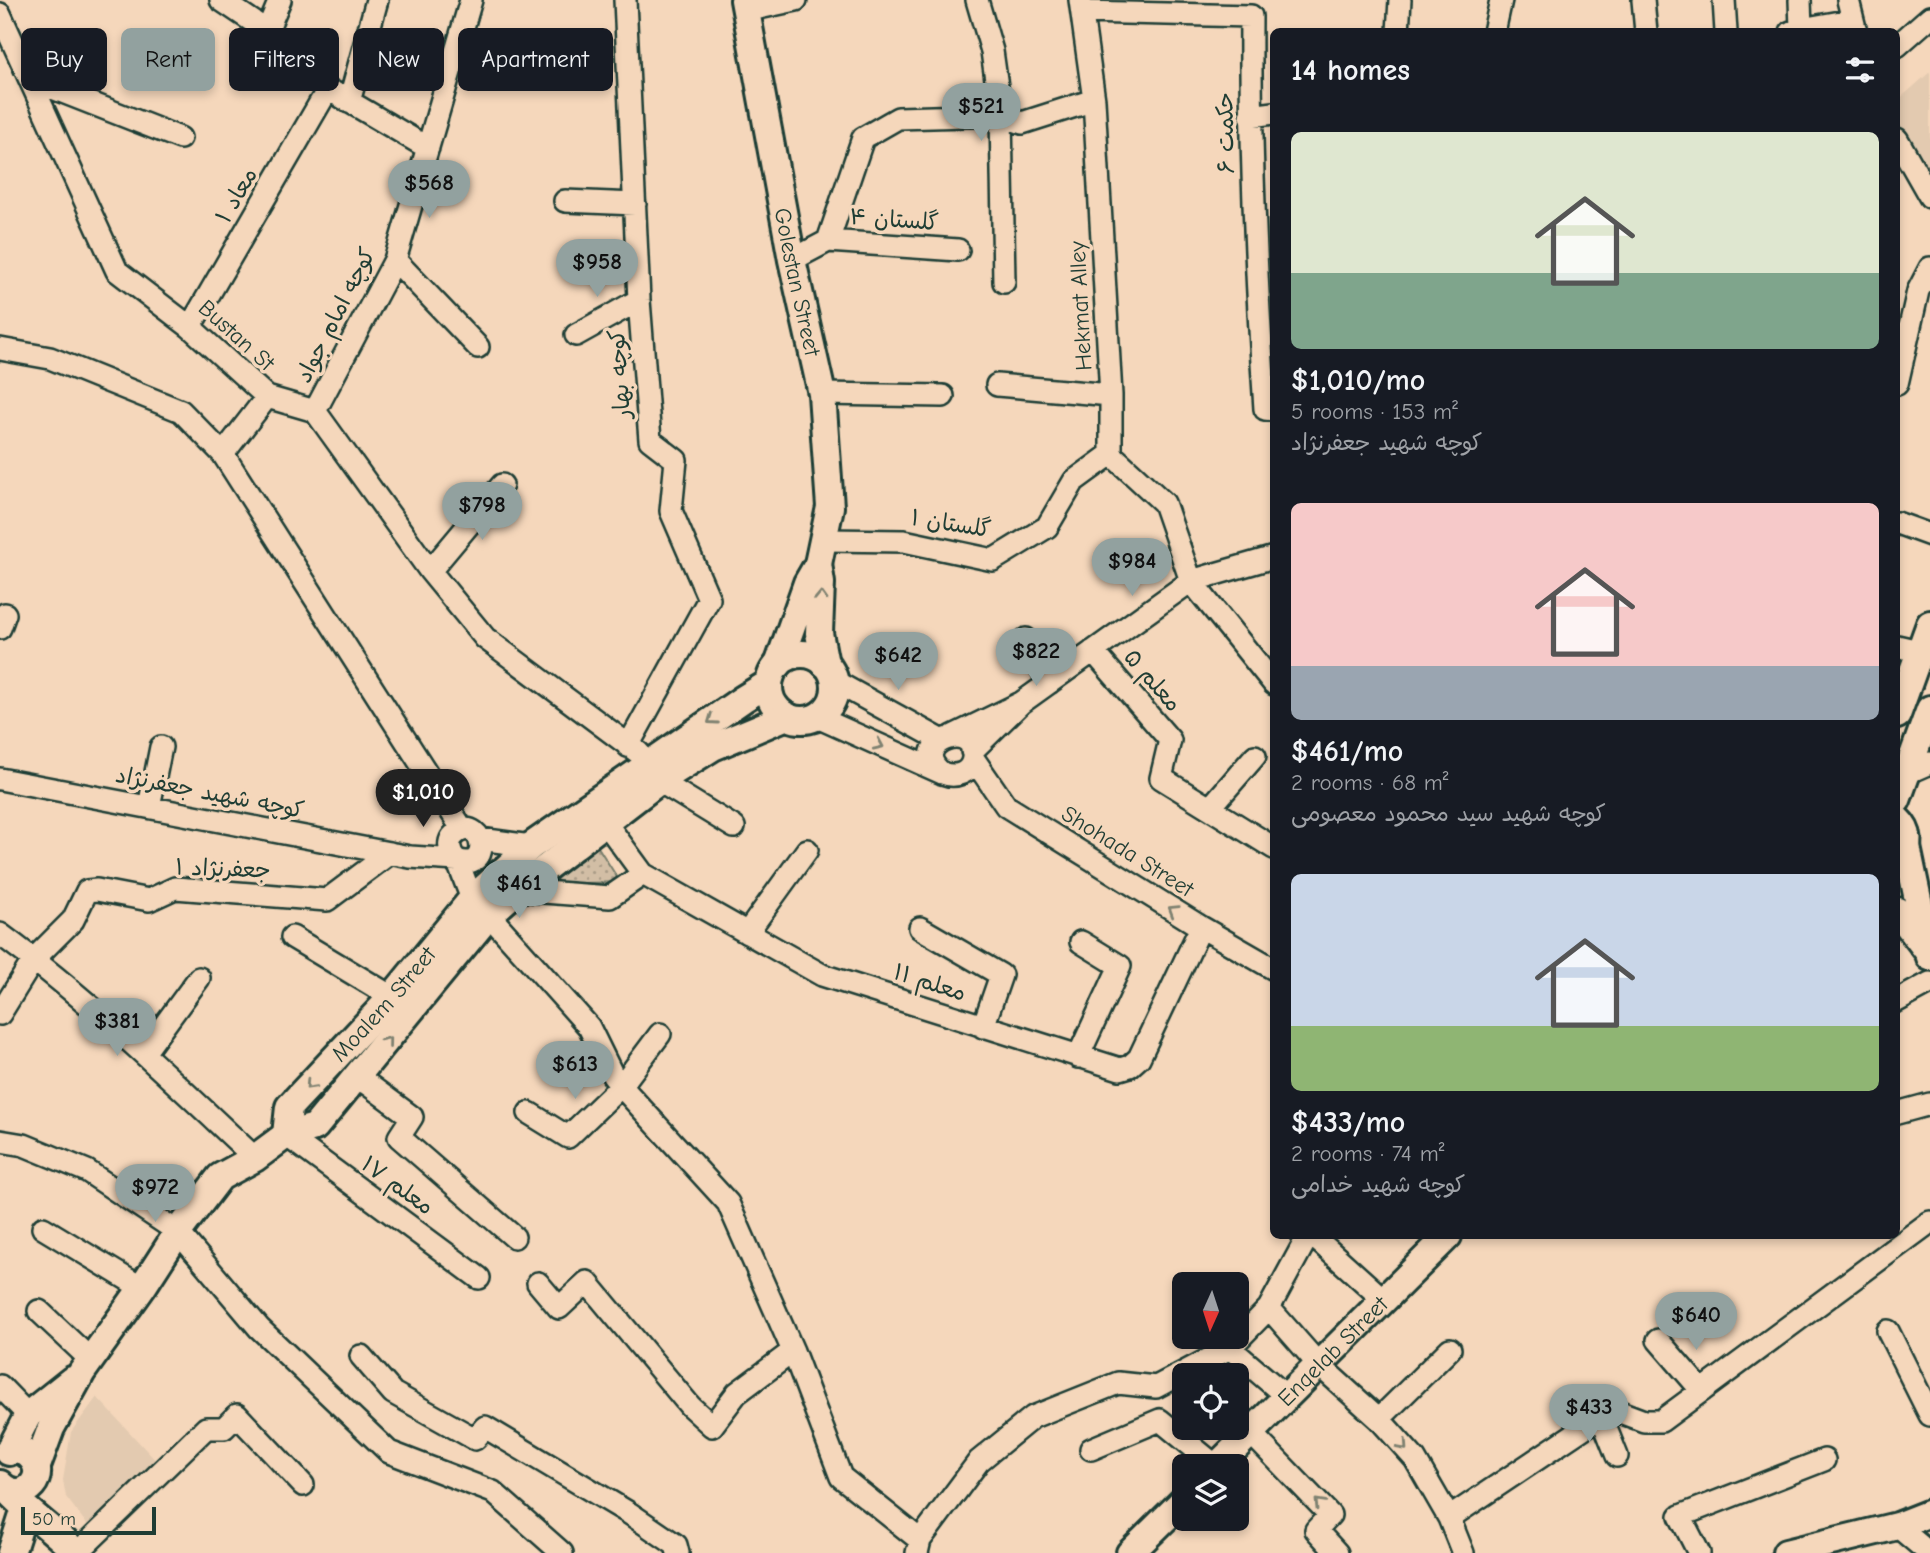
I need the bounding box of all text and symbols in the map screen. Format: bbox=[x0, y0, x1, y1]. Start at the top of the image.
chip: Buy bbox=[21, 28, 107, 91]
chip: Rent bbox=[121, 28, 215, 91]
chip: Filters bbox=[229, 28, 339, 91]
chip: New bbox=[353, 28, 444, 91]
chip: Apartment bbox=[458, 28, 613, 91]
icon: filters bbox=[1841, 51, 1879, 89]
text: 14 homes bbox=[1291, 53, 1410, 88]
pin: $521 bbox=[940, 83, 1022, 143]
text: $521 bbox=[958, 92, 1004, 119]
street label: حکمت ۶ bbox=[1211, 92, 1240, 174]
pin: $568 bbox=[388, 160, 470, 220]
street label: معاد ۱ bbox=[210, 163, 263, 228]
text: $568 bbox=[404, 169, 454, 196]
icon: home bbox=[1522, 178, 1648, 304]
street label: گلستان ۴ bbox=[848, 203, 940, 236]
street label: Golestan Street bbox=[769, 206, 826, 360]
pin: $958 bbox=[556, 240, 638, 299]
street label: Hekmat Alley bbox=[1064, 240, 1097, 371]
street label: کوچه امام جواد bbox=[290, 243, 385, 389]
text: $958 bbox=[572, 248, 622, 275]
street label: Bustan St bbox=[193, 294, 281, 377]
street label: کوچه بهار bbox=[603, 328, 636, 422]
text: $1,010/mo bbox=[1291, 363, 1425, 398]
text: 5 rooms · 153 m² bbox=[1291, 398, 1458, 425]
text: کوچه شهید جعفرنژاد bbox=[1291, 429, 1482, 456]
pin: $798 bbox=[441, 482, 523, 542]
text: $798 bbox=[458, 491, 506, 518]
street label: گلستان ۱ bbox=[909, 504, 993, 543]
pin: $984 bbox=[1091, 538, 1173, 598]
text: $984 bbox=[1108, 547, 1156, 574]
icon: home bbox=[1522, 549, 1648, 675]
one-way arrow bbox=[813, 590, 828, 601]
pin: $822 bbox=[995, 628, 1077, 688]
pin: $642 bbox=[857, 632, 939, 692]
text: $822 bbox=[1012, 637, 1060, 664]
text: $642 bbox=[874, 641, 922, 668]
street label: معلم ۵ bbox=[1115, 644, 1187, 720]
one-way arrow bbox=[707, 712, 720, 724]
text: $461/mo bbox=[1291, 734, 1403, 769]
one-way arrow bbox=[872, 737, 884, 751]
street label: کوچه شهید جعفرنژاد bbox=[113, 761, 307, 824]
text: 2 rooms · 68 m² bbox=[1291, 769, 1449, 796]
pin: $1,010 bbox=[366, 770, 480, 829]
text: $1,010 bbox=[392, 778, 454, 805]
street label: Shohada Street bbox=[1057, 800, 1200, 904]
text: کوچه شهید سید محمود معصومی bbox=[1291, 800, 1606, 827]
street label: جعفرنژاد ۱ bbox=[175, 853, 271, 884]
pin: $461 bbox=[478, 860, 560, 920]
text: $461 bbox=[496, 869, 542, 896]
one-way arrow bbox=[1167, 905, 1180, 918]
icon: home bbox=[1522, 920, 1648, 1046]
street label: Moalem Street bbox=[326, 940, 442, 1067]
street label: معلم ۱۱ bbox=[889, 958, 970, 1011]
pin: $381 bbox=[76, 998, 158, 1058]
text: $381 bbox=[94, 1007, 140, 1034]
one-way arrow bbox=[378, 1037, 391, 1049]
pin: $613 bbox=[534, 1042, 616, 1101]
text: $613 bbox=[552, 1050, 598, 1077]
one-way arrow bbox=[306, 1077, 318, 1090]
text: $433/mo bbox=[1291, 1105, 1405, 1140]
text: 2 rooms · 74 m² bbox=[1291, 1140, 1444, 1167]
street label: معلم ۱۷ bbox=[354, 1150, 439, 1224]
pin: $972 bbox=[114, 1164, 196, 1224]
text: کوچه شهید خدامی bbox=[1291, 1171, 1465, 1198]
text: $972 bbox=[131, 1173, 179, 1200]
north arrow bbox=[1172, 1272, 1250, 1349]
map controls bbox=[1172, 1272, 1249, 1531]
street label: Enqelab Street bbox=[1272, 1290, 1395, 1412]
pin: $640 bbox=[1655, 1292, 1737, 1352]
text: $640 bbox=[1671, 1301, 1721, 1328]
button: locate bbox=[1172, 1363, 1249, 1440]
pin: $433 bbox=[1548, 1384, 1630, 1444]
text: $433 bbox=[1565, 1393, 1613, 1420]
one-way arrow bbox=[1395, 1438, 1408, 1451]
button: layers bbox=[1172, 1454, 1249, 1531]
one-way arrow bbox=[1314, 1498, 1327, 1511]
scale bar bbox=[21, 1504, 156, 1536]
text: 50 m bbox=[32, 1508, 76, 1530]

